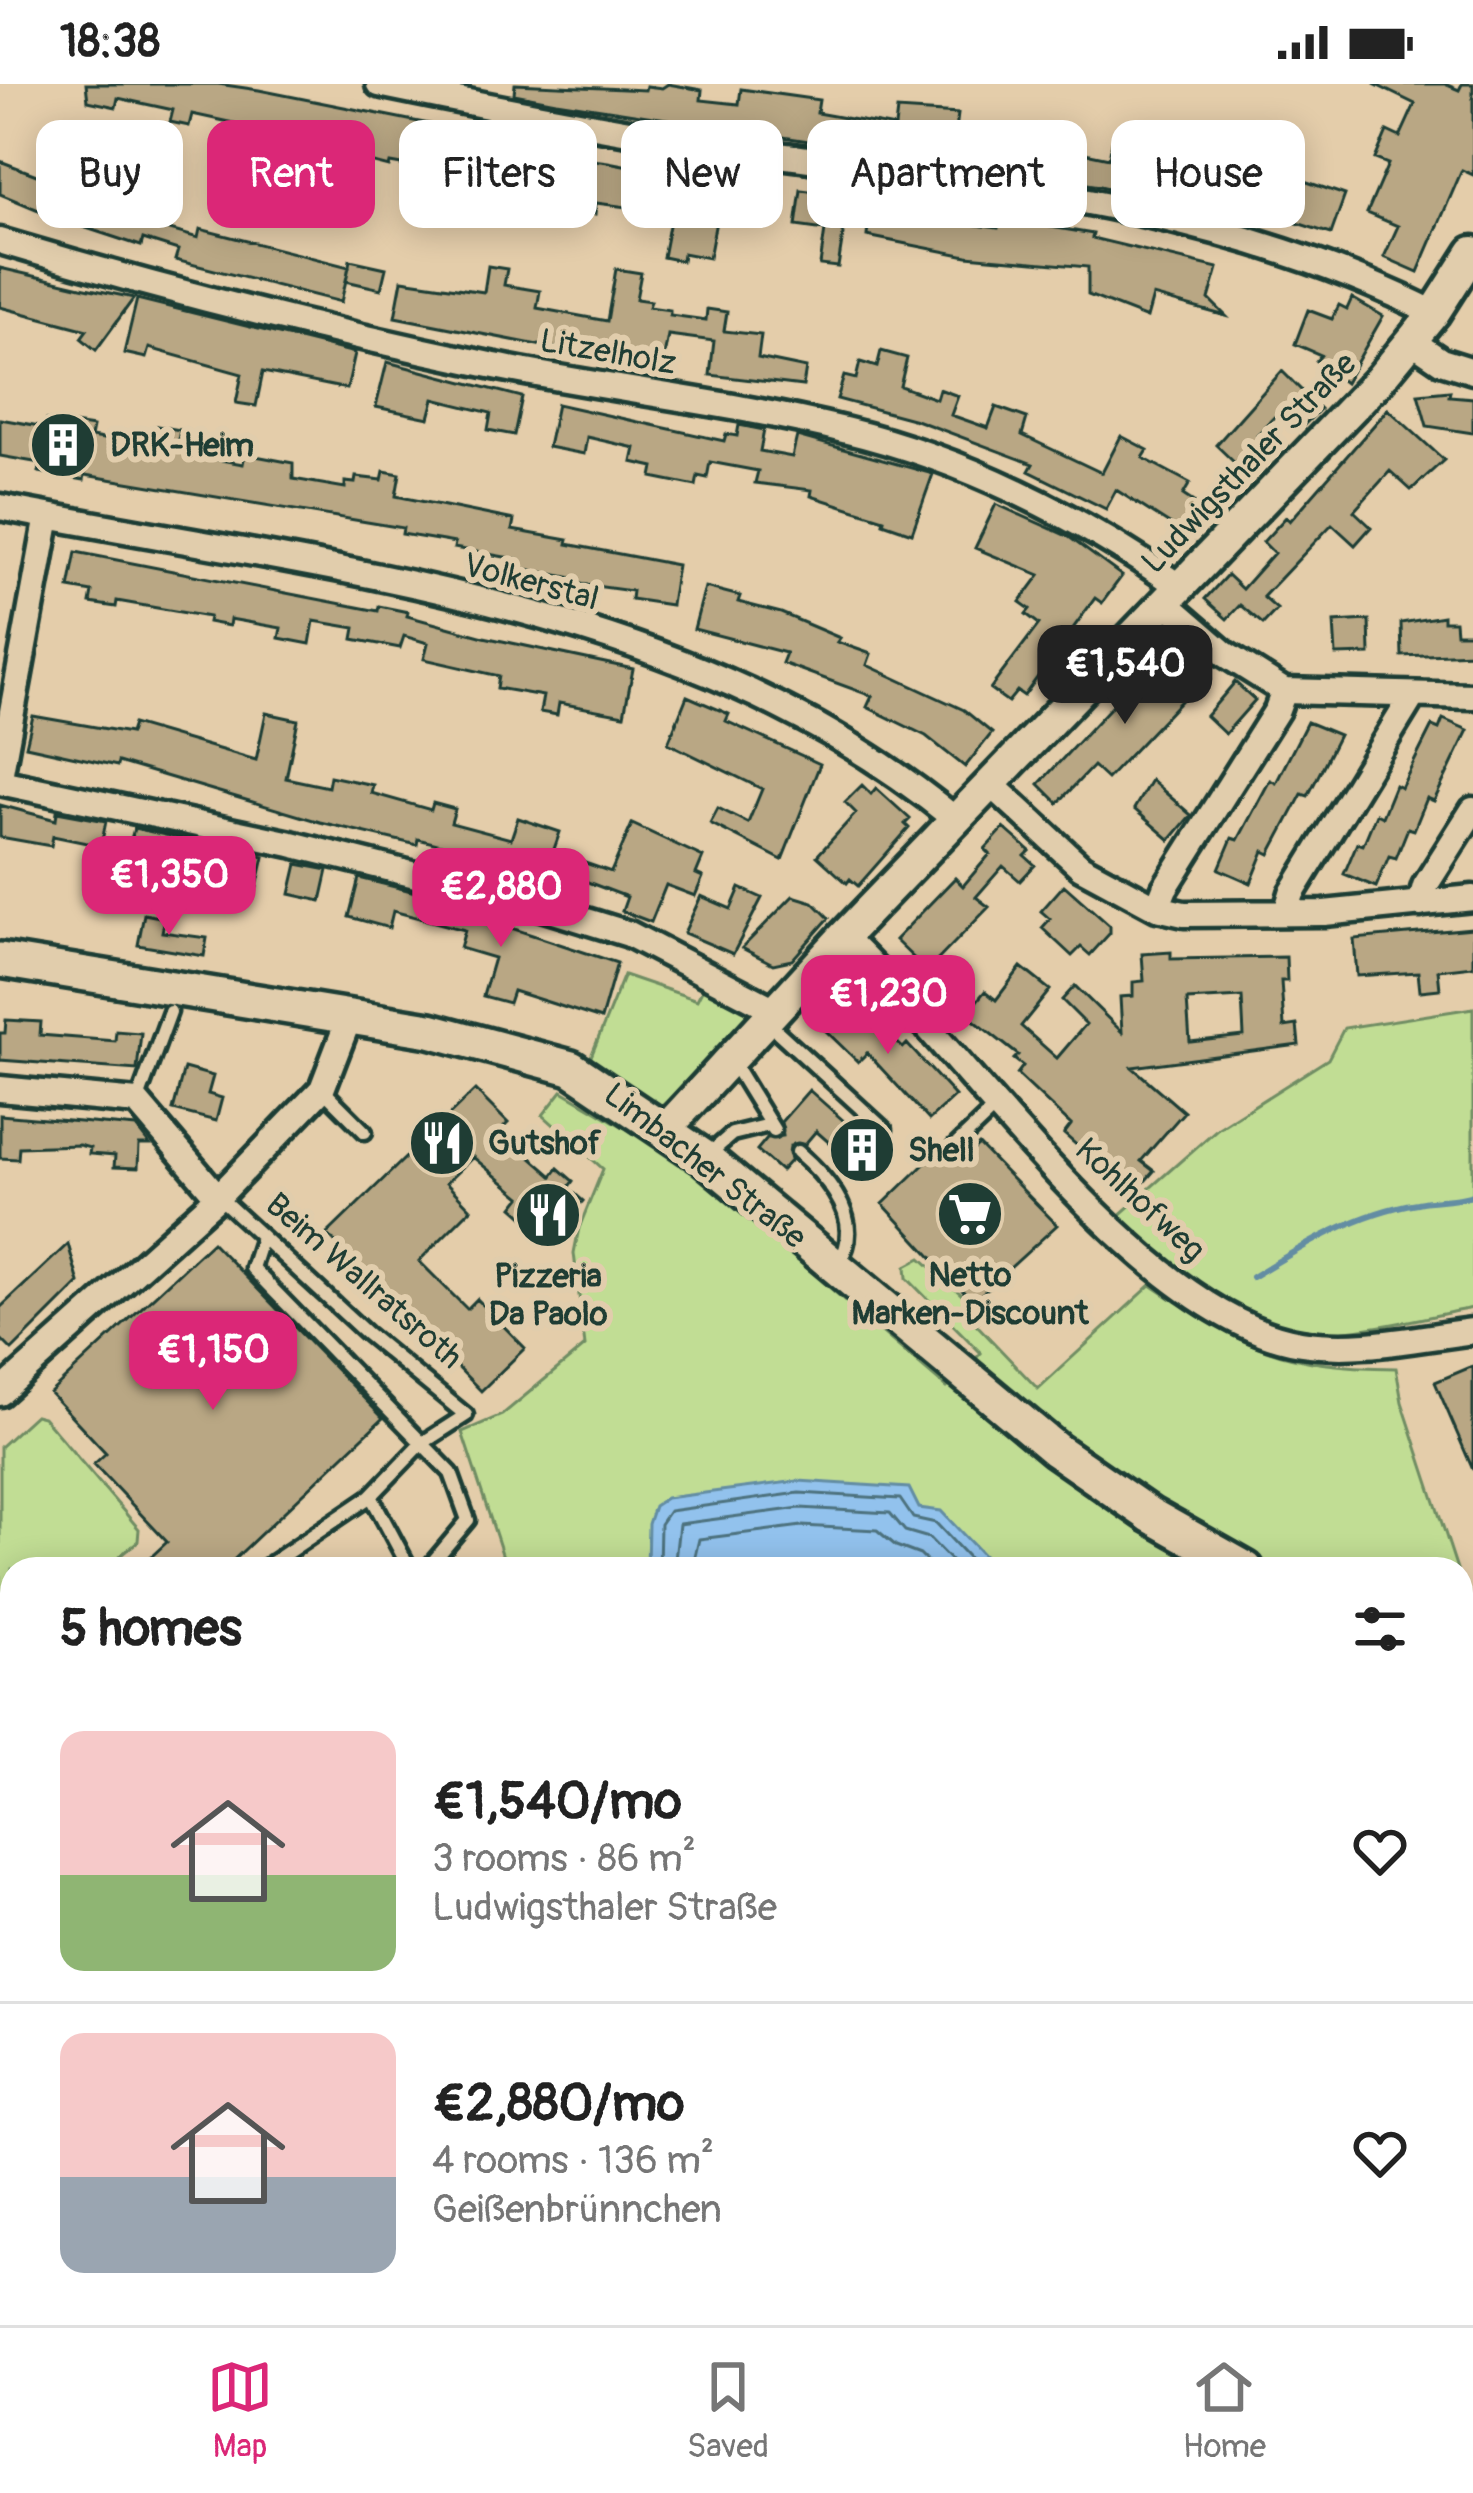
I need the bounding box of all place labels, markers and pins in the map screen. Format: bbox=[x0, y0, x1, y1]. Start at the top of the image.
building icon: DRK-Heim bbox=[28, 410, 98, 480]
place label: DRK-Heim bbox=[110, 425, 254, 466]
pin: €1,540 bbox=[1027, 625, 1223, 727]
pin: €1,350 bbox=[71, 836, 267, 938]
pin: €2,880 bbox=[403, 848, 599, 950]
pin: €1,230 bbox=[790, 955, 986, 1057]
restaurant icon: Gutshof bbox=[407, 1108, 477, 1178]
building icon: Shell bbox=[827, 1115, 897, 1185]
place label: Gutshof bbox=[488, 1123, 602, 1164]
place label: Shell bbox=[908, 1130, 975, 1171]
supermarket icon: Netto Marken-Discount bbox=[935, 1179, 1005, 1249]
restaurant icon: Pizzeria Da Paolo bbox=[513, 1180, 583, 1250]
place label: Netto Marken-Discount bbox=[851, 1255, 1089, 1334]
place label: Pizzeria Da Paolo bbox=[489, 1256, 608, 1335]
pin: €1,150 bbox=[115, 1311, 311, 1413]

